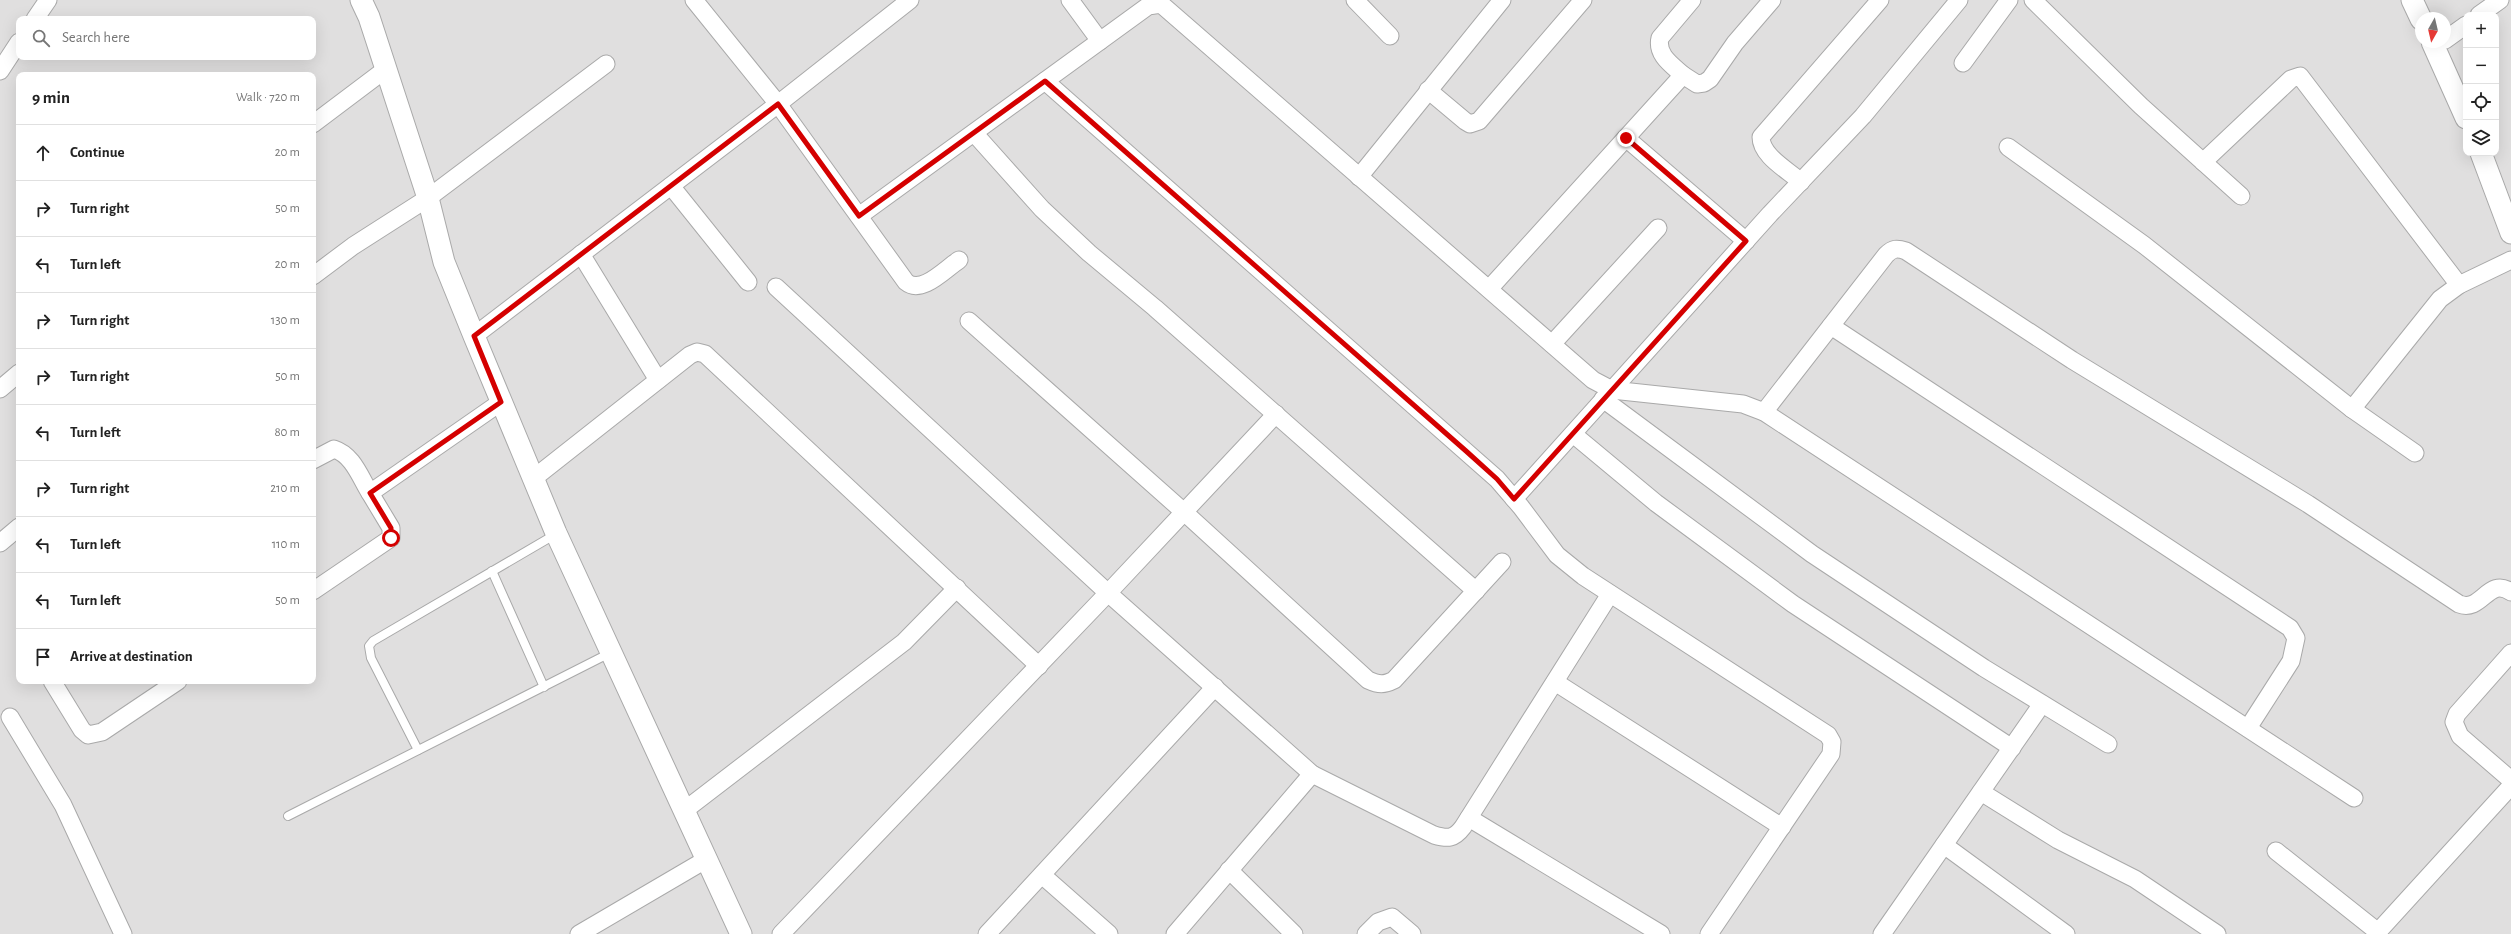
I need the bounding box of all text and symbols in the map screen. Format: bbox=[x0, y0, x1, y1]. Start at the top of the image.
north arrow bbox=[2415, 12, 2451, 48]
map controls bbox=[2463, 12, 2499, 156]
button: + bbox=[2463, 12, 2499, 48]
search box bbox=[16, 16, 316, 60]
icon: search bbox=[30, 27, 52, 49]
text: Search here bbox=[62, 30, 130, 45]
button: − bbox=[2463, 48, 2499, 84]
button: locate bbox=[2463, 84, 2499, 120]
text: 9 min bbox=[32, 89, 70, 106]
text: Walk · 720 m bbox=[236, 91, 300, 104]
button: layers bbox=[2463, 120, 2499, 156]
route end bbox=[1617, 129, 1635, 147]
icon: ahead bbox=[32, 142, 54, 164]
text: Continue bbox=[70, 145, 125, 160]
text: 20 m bbox=[275, 146, 300, 159]
icon: right bbox=[32, 198, 54, 220]
text: Turn right bbox=[70, 201, 129, 216]
text: 50 m bbox=[275, 202, 300, 215]
icon: left bbox=[32, 254, 54, 276]
text: Turn left bbox=[70, 257, 121, 272]
text: 20 m bbox=[275, 258, 300, 271]
icon: right bbox=[32, 310, 54, 332]
text: Turn right bbox=[70, 313, 129, 328]
text: 130 m bbox=[271, 314, 300, 327]
icon: right bbox=[32, 366, 54, 388]
text: Turn right bbox=[70, 369, 129, 384]
text: 50 m bbox=[275, 370, 300, 383]
icon: left bbox=[32, 422, 54, 444]
text: Turn left bbox=[70, 425, 121, 440]
text: 80 m bbox=[274, 426, 300, 439]
icon: right bbox=[32, 478, 54, 500]
text: Turn right bbox=[70, 481, 129, 496]
text: 210 m bbox=[270, 482, 300, 495]
route start bbox=[382, 529, 400, 547]
icon: left bbox=[32, 534, 54, 556]
text: Turn left bbox=[70, 537, 121, 552]
text: 110 m bbox=[272, 538, 300, 551]
icon: left bbox=[32, 590, 54, 612]
text: Turn left bbox=[70, 593, 121, 608]
text: 50 m bbox=[275, 594, 300, 607]
icon: arrive bbox=[32, 646, 54, 668]
text: Arrive at destination bbox=[70, 649, 193, 664]

